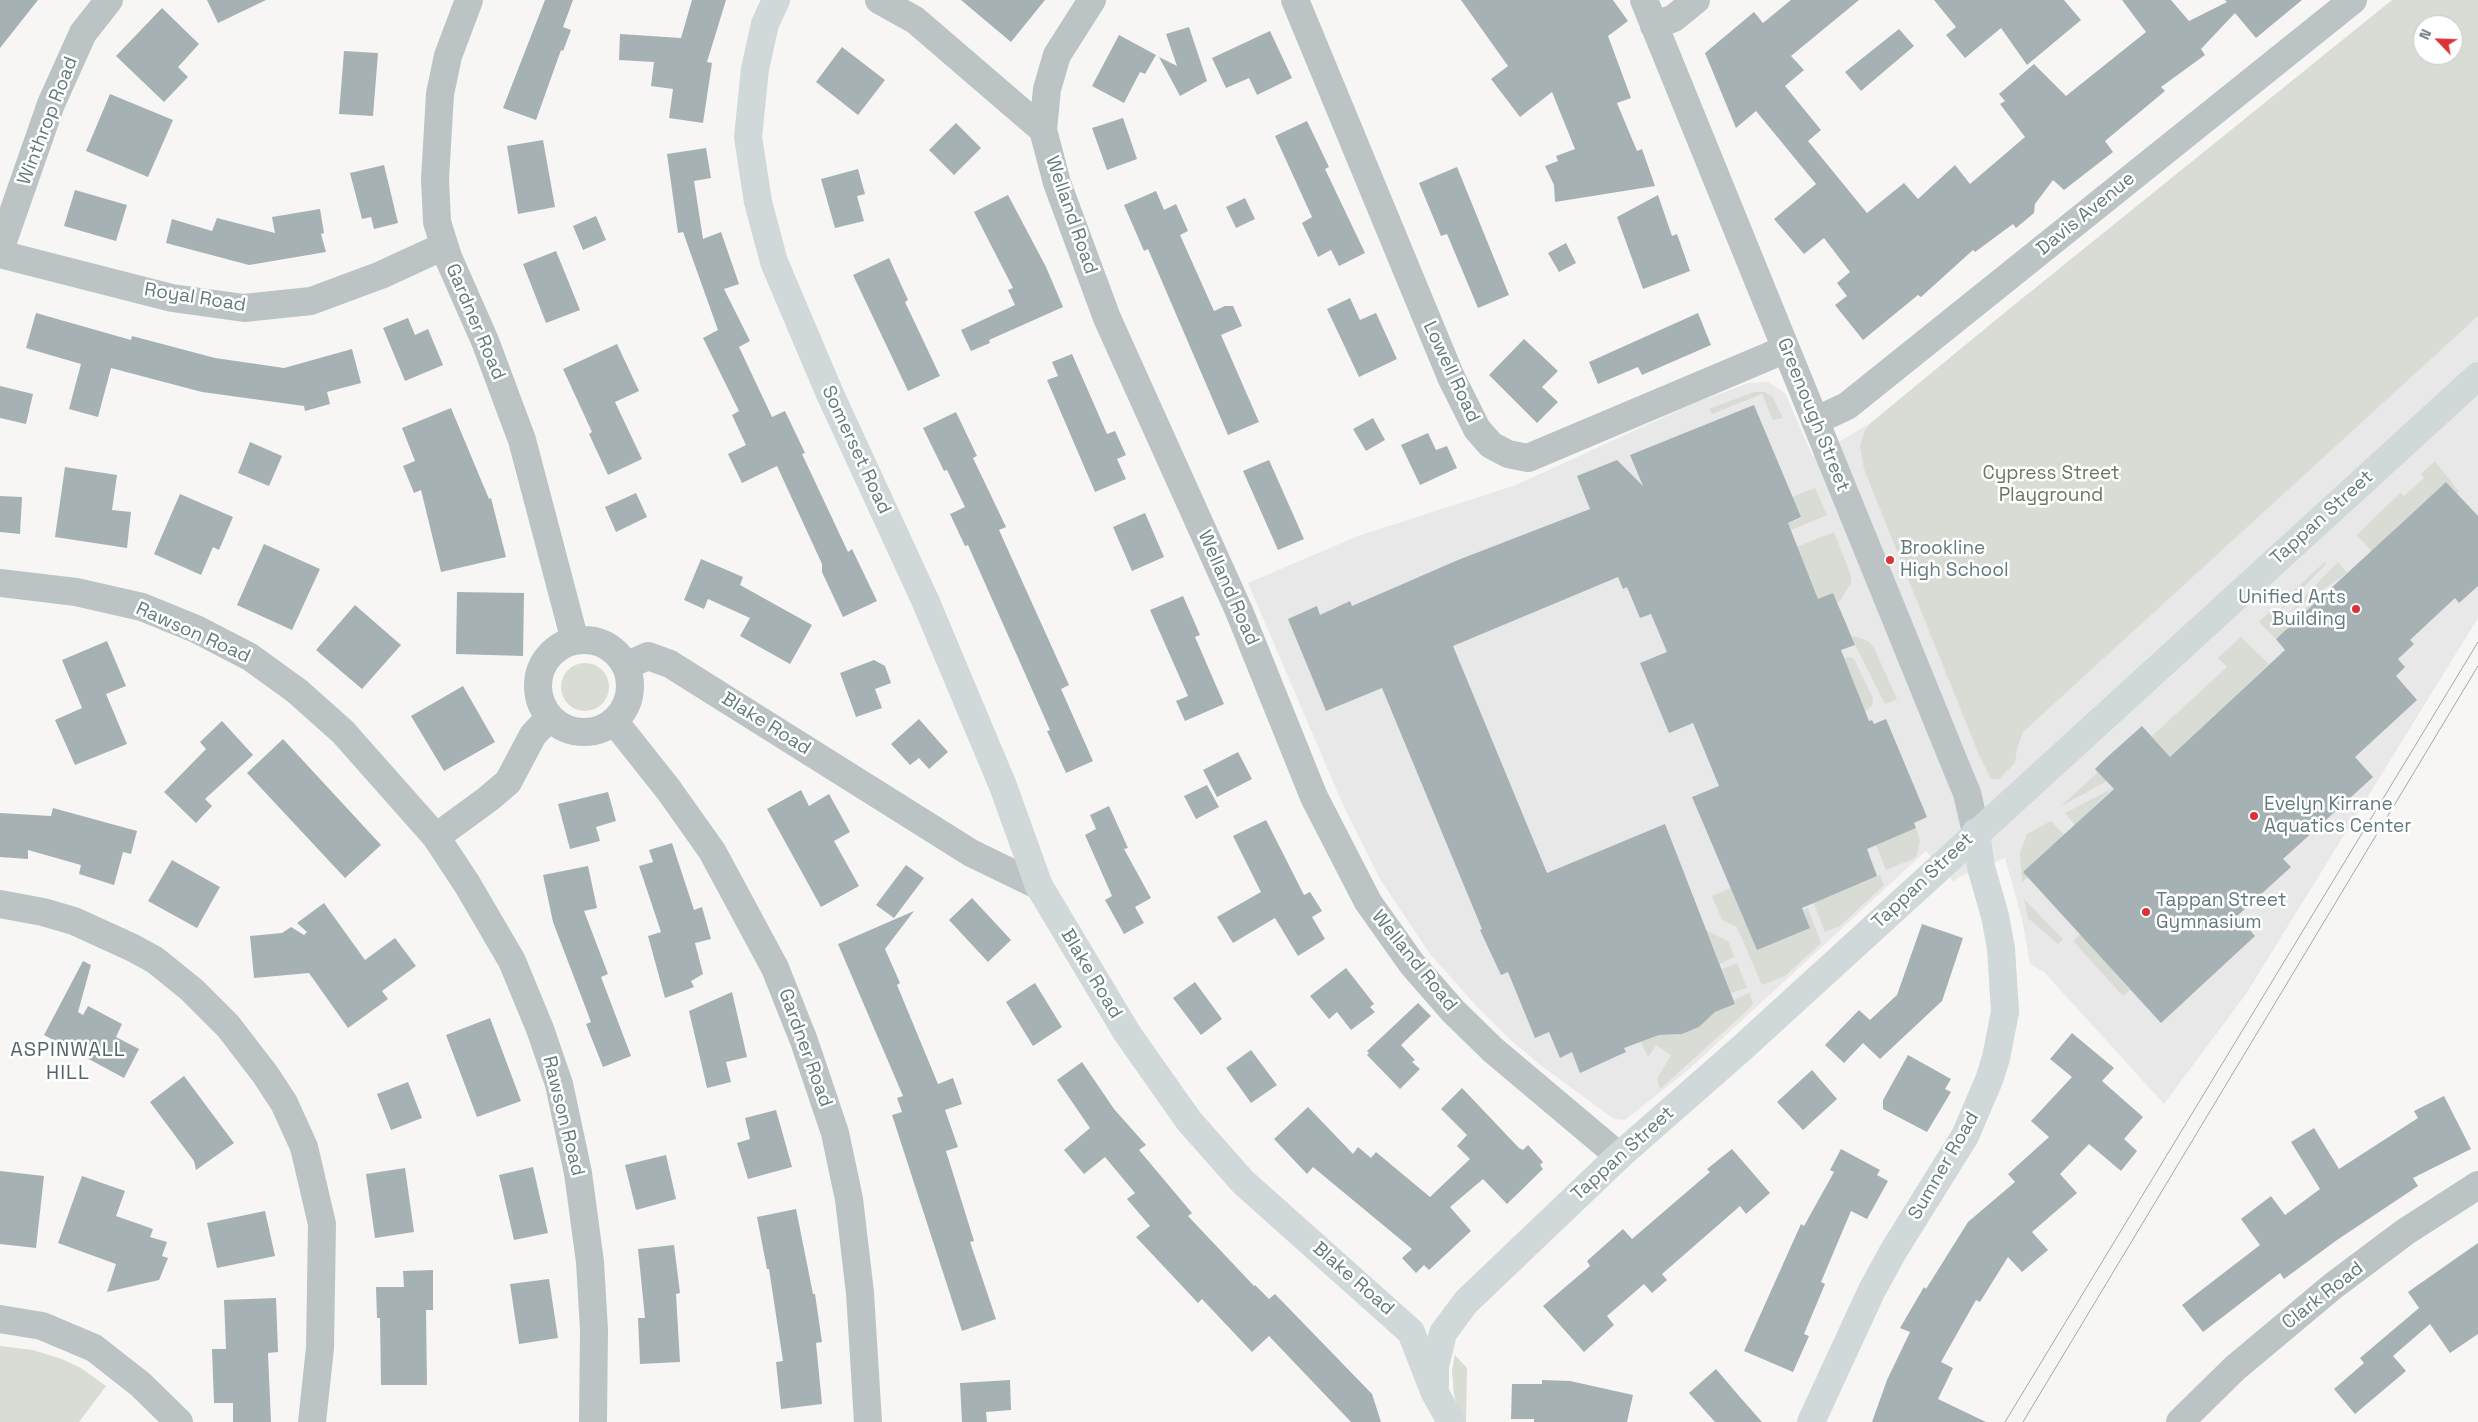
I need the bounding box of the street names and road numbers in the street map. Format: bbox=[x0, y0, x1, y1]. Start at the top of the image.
street label: Winthrop Road bbox=[13, 54, 83, 188]
street label: Welland Road bbox=[1040, 153, 1102, 277]
street label: Davis Avenue bbox=[2032, 167, 2140, 261]
street label: Gardner Road bbox=[440, 260, 510, 384]
street label: Royal Road bbox=[143, 279, 247, 317]
street label: Lowell Road bbox=[1418, 318, 1484, 426]
street label: Greenough Street bbox=[1772, 335, 1854, 495]
street label: Somerset Road bbox=[816, 382, 896, 518]
street label: Tappan Street bbox=[2266, 466, 2378, 570]
street label: Welland Road bbox=[1193, 527, 1263, 649]
street label: Rawson Road bbox=[132, 598, 254, 668]
street label: Blake Road bbox=[717, 688, 815, 760]
street label: Tappan Street bbox=[1868, 828, 1978, 934]
street label: Welland Road bbox=[1366, 906, 1462, 1016]
street label: Blake Road bbox=[1055, 925, 1127, 1023]
street label: Gardner Road bbox=[773, 986, 837, 1110]
street label: Rawson Road bbox=[537, 1054, 589, 1178]
street label: Tappan Street bbox=[1567, 1102, 1679, 1206]
street label: Sumner Road bbox=[1904, 1108, 1984, 1224]
street label: Blake Road bbox=[1308, 1237, 1398, 1321]
street label: Clark Road bbox=[2278, 1257, 2368, 1335]

